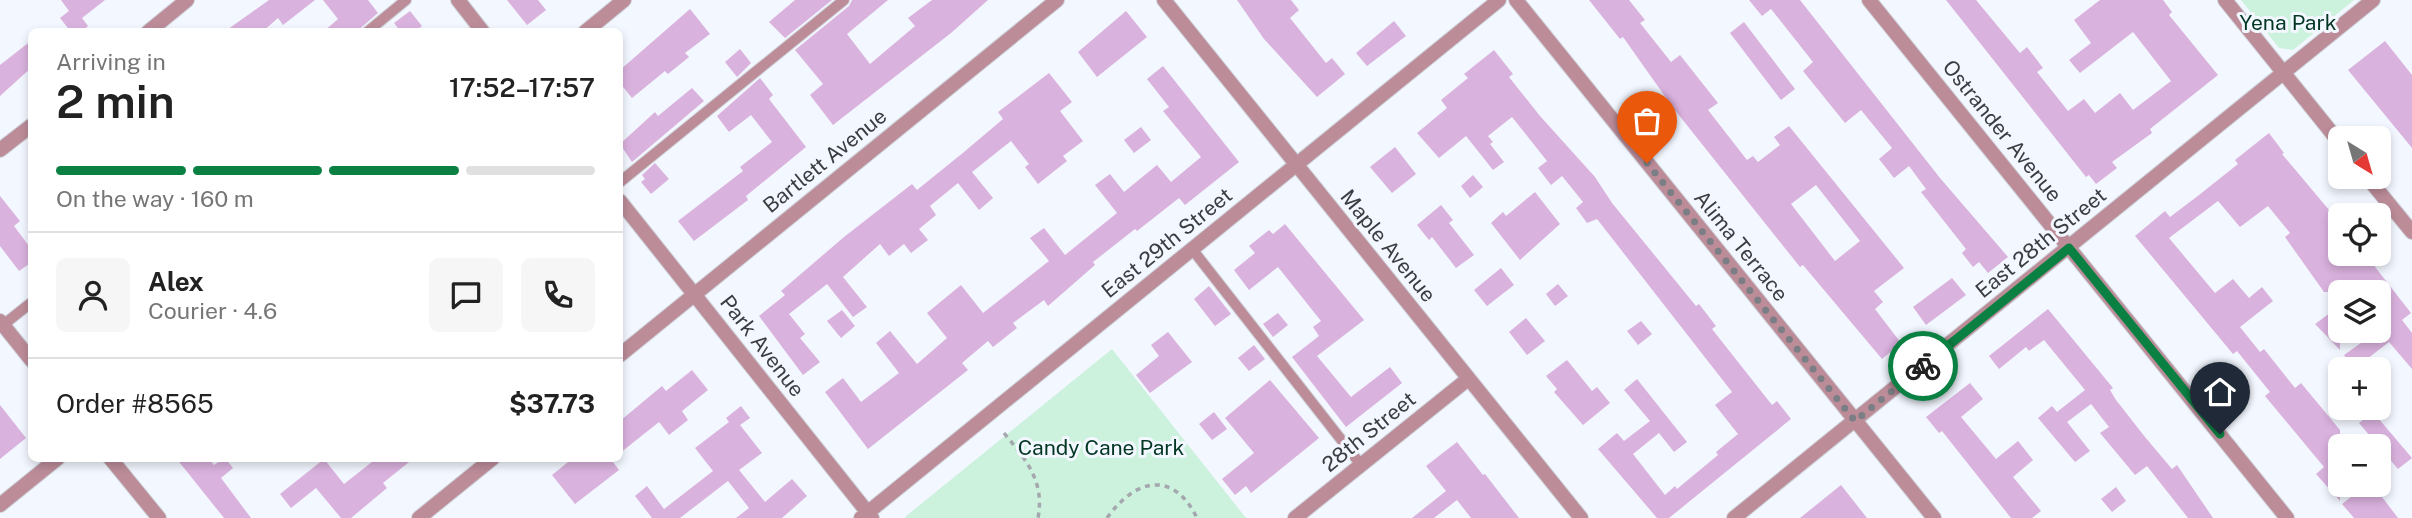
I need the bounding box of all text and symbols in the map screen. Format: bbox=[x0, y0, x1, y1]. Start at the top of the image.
park label: Yena Park bbox=[2240, 10, 2337, 35]
text: Arriving in bbox=[56, 48, 166, 75]
street label: Ostrander Avenue bbox=[1938, 55, 2067, 207]
text: 17:52–17:57 bbox=[449, 72, 595, 103]
text: 2 min bbox=[56, 74, 175, 128]
pin bbox=[1617, 91, 1677, 163]
icon: bag bbox=[1628, 102, 1666, 140]
street label: Bartlett Avenue bbox=[758, 103, 891, 218]
north arrow bbox=[2328, 126, 2390, 189]
map controls bbox=[2328, 126, 2391, 497]
street label: East 29th Street bbox=[1096, 182, 1237, 303]
street label: East 28th Street bbox=[1970, 182, 2111, 303]
street label: Maple Avenue bbox=[1335, 184, 1441, 307]
text: On the way · 160 m bbox=[56, 185, 254, 212]
street label: Alima Terrace bbox=[1689, 185, 1794, 306]
button: locate bbox=[2328, 203, 2391, 266]
button: person bbox=[56, 258, 130, 332]
button: chat bbox=[429, 258, 503, 332]
button: phone bbox=[521, 258, 595, 332]
text: Alex bbox=[148, 266, 204, 297]
button: layers bbox=[2328, 280, 2391, 343]
street label: Park Avenue bbox=[715, 290, 810, 401]
text: Courier · 4.6 bbox=[148, 297, 277, 324]
courier bbox=[1888, 331, 1958, 401]
icon: bike bbox=[1904, 347, 1942, 385]
button: + bbox=[2328, 357, 2391, 420]
pin bbox=[2190, 362, 2250, 434]
icon: home bbox=[2201, 373, 2239, 411]
street label: 28th Street bbox=[1317, 386, 1420, 477]
text: Order #8565 bbox=[56, 388, 214, 419]
text: $37.73 bbox=[509, 388, 595, 419]
button: − bbox=[2328, 434, 2391, 497]
park label: Candy Cane Park bbox=[1018, 435, 1184, 460]

